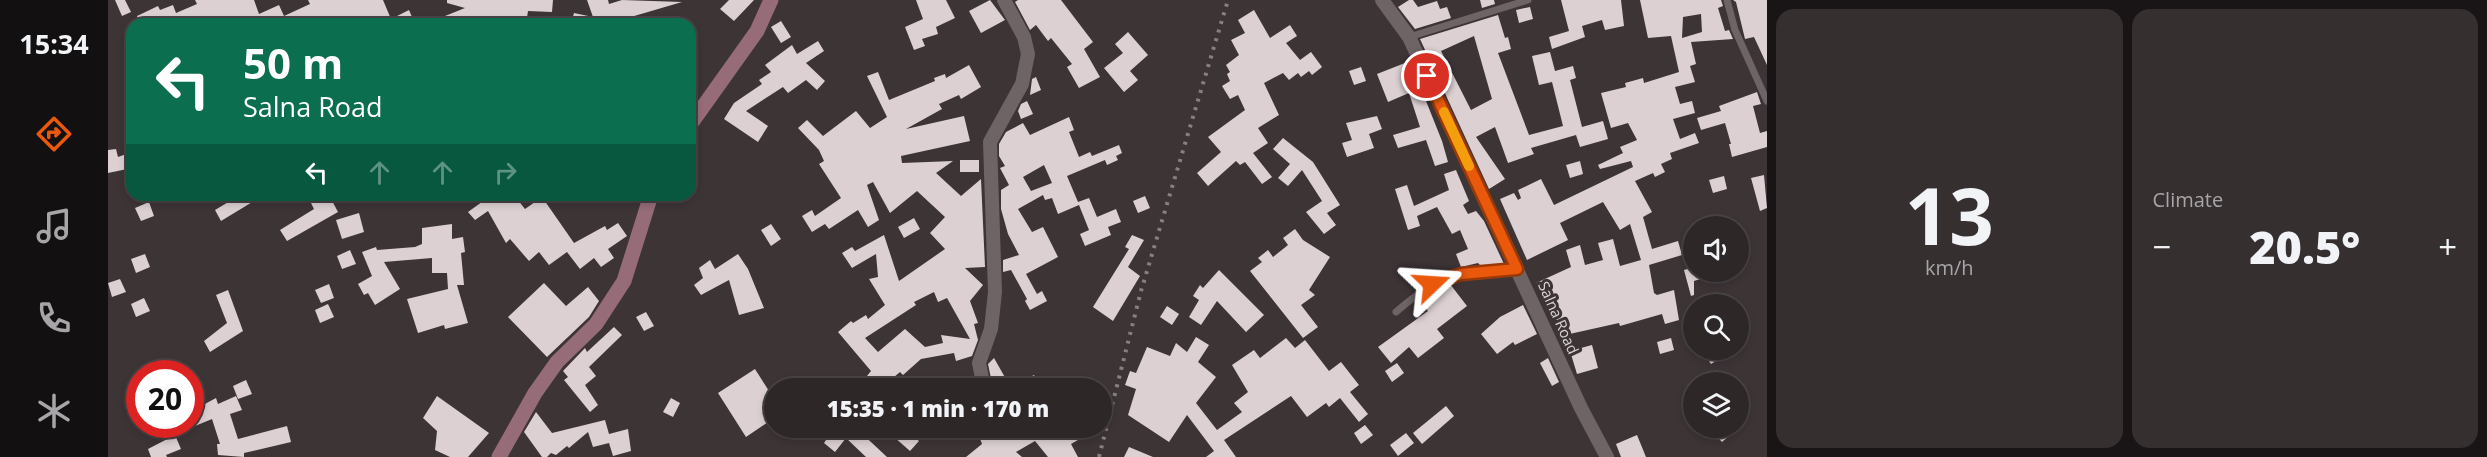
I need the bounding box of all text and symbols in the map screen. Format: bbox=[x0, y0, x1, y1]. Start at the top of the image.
text: 15:34 bbox=[19, 25, 89, 62]
text: 50 m bbox=[243, 34, 343, 91]
icon: left bbox=[144, 42, 222, 120]
pin bbox=[1401, 50, 1452, 101]
icon: arrive bbox=[1410, 59, 1443, 92]
text: Salna Road bbox=[243, 88, 383, 125]
icon: directions bbox=[33, 113, 75, 155]
icon: left bbox=[300, 156, 333, 189]
icon: ahead bbox=[363, 156, 396, 189]
icon: ahead bbox=[426, 156, 459, 189]
icon: right bbox=[489, 156, 522, 189]
text: 13 bbox=[1905, 162, 1994, 268]
text: Climate bbox=[2153, 186, 2223, 213]
icon: music bbox=[33, 205, 75, 247]
map controls bbox=[1683, 216, 1749, 438]
button: sound bbox=[1683, 216, 1749, 282]
text: 20.5° bbox=[2249, 216, 2360, 277]
text: − bbox=[2153, 224, 2171, 269]
text: + bbox=[2438, 224, 2457, 269]
position arrow bbox=[1400, 252, 1464, 316]
text: km/h bbox=[1925, 254, 1974, 281]
street label: Salna Road bbox=[1534, 278, 1584, 357]
button: search bbox=[1683, 294, 1749, 360]
icon: phone bbox=[33, 297, 75, 339]
speed limit sign: 20 bbox=[126, 360, 204, 438]
button: layers bbox=[1683, 372, 1749, 438]
icon: climate bbox=[33, 390, 75, 432]
text: 15:35 · 1 min · 170 m bbox=[827, 393, 1049, 423]

